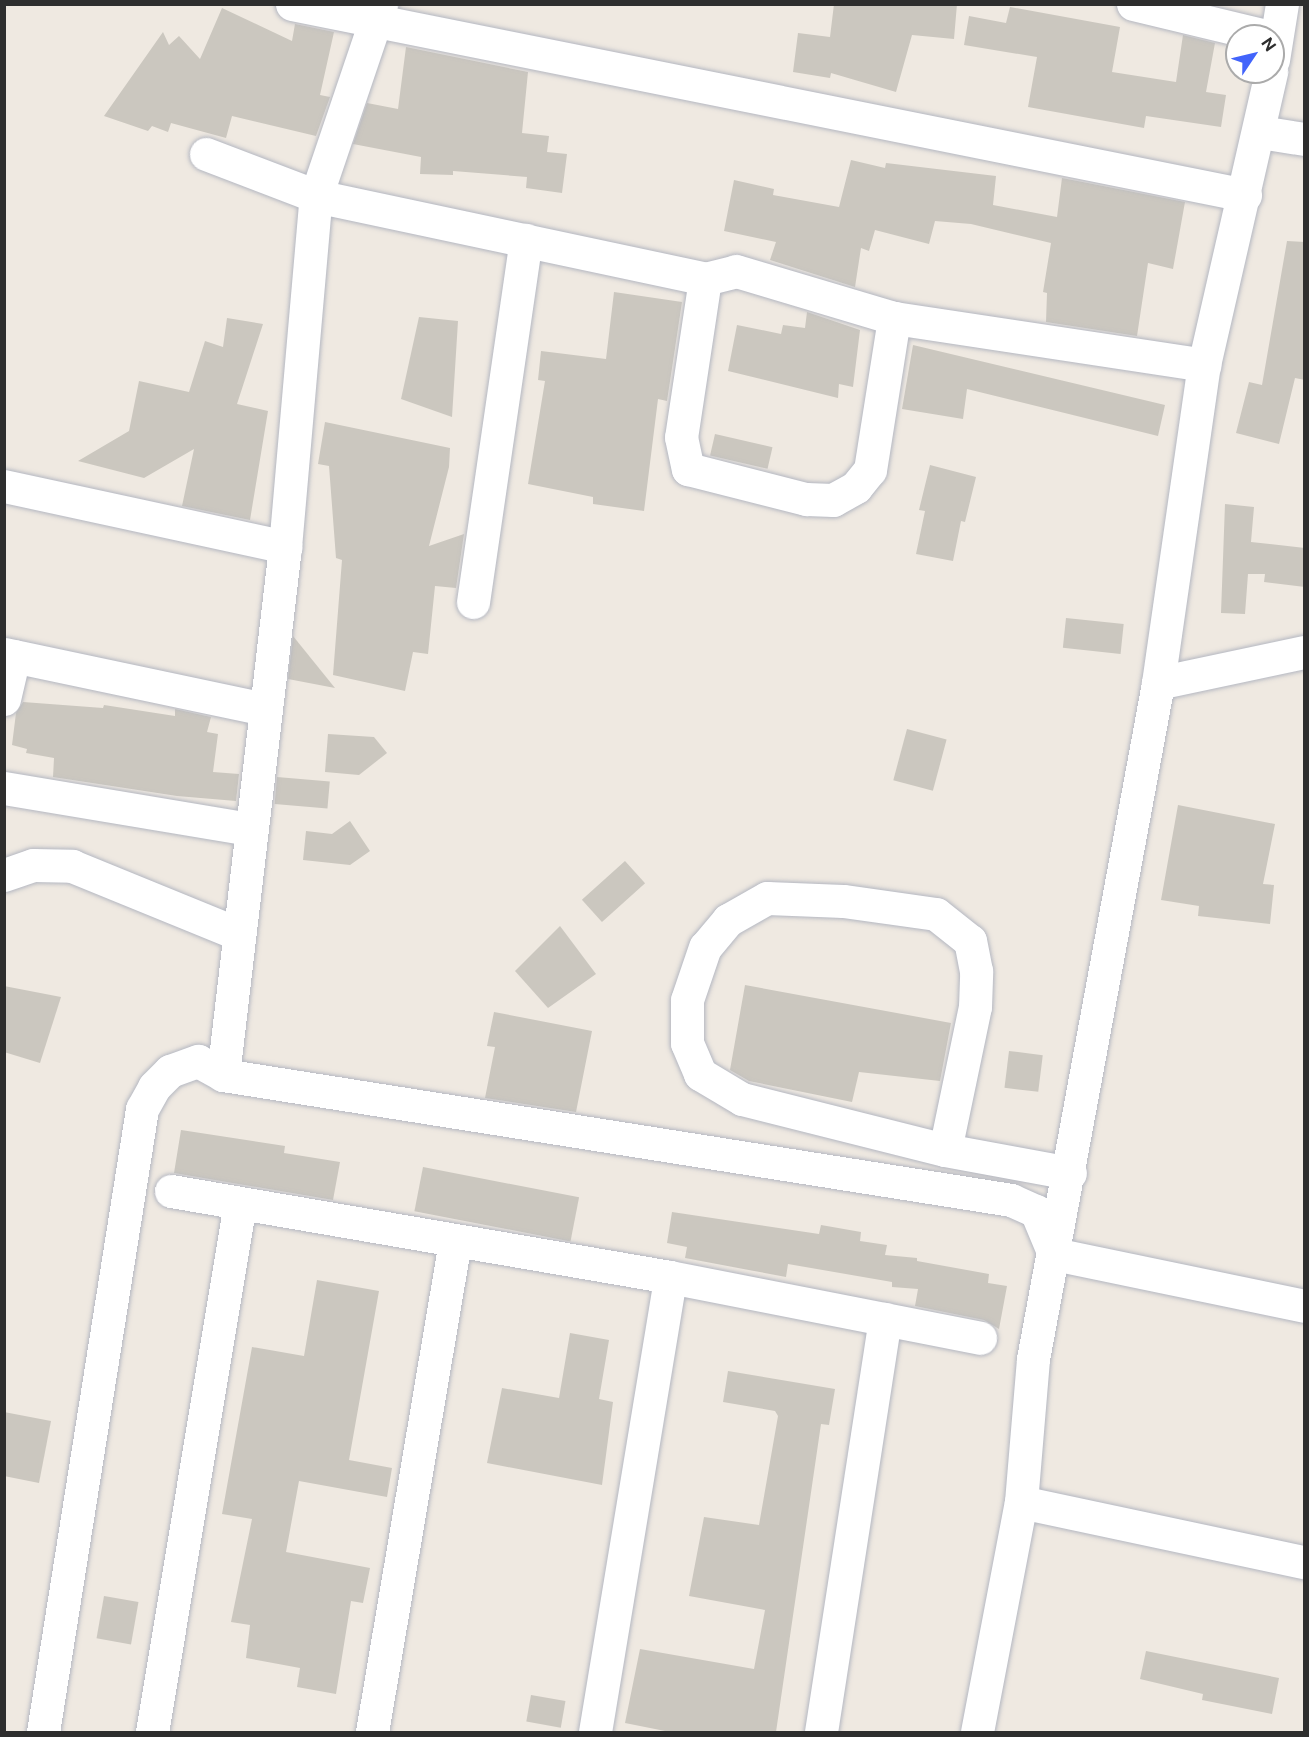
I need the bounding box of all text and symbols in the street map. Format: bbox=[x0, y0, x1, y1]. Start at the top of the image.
north arrow bbox=[1225, 24, 1285, 84]
text: N bbox=[1257, 34, 1280, 55]

